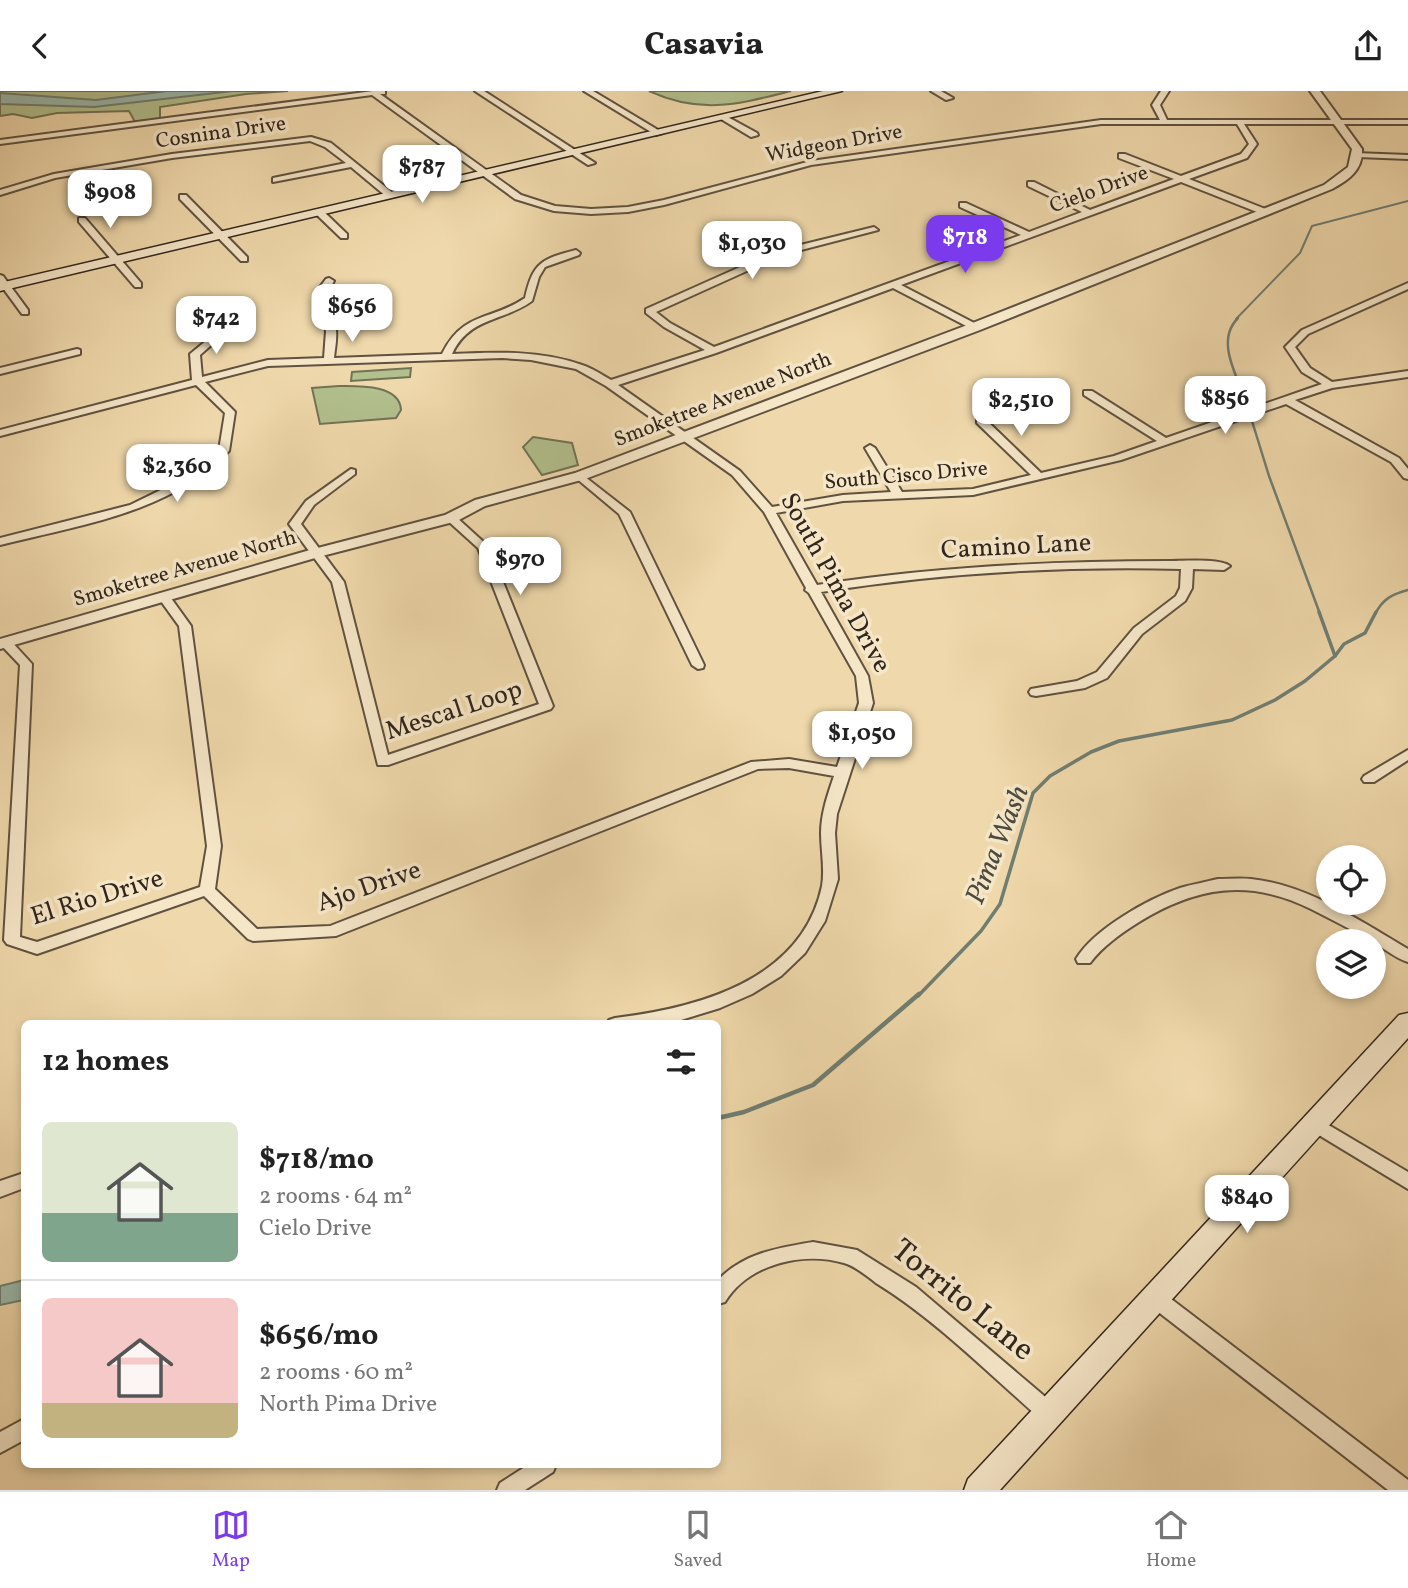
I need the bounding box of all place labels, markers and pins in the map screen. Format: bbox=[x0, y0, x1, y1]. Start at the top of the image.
pin: $787 bbox=[381, 145, 463, 205]
pin: $908 bbox=[69, 171, 151, 230]
pin: $718 bbox=[924, 215, 1006, 275]
pin: $1,030 bbox=[695, 221, 809, 281]
pin: $656 bbox=[311, 285, 393, 344]
pin: $742 bbox=[175, 296, 257, 356]
pin: $856 bbox=[1184, 377, 1266, 436]
pin: $2,510 bbox=[964, 379, 1078, 438]
pin: $2,360 bbox=[120, 445, 234, 504]
pin: $970 bbox=[479, 538, 561, 597]
pin: $1,050 bbox=[805, 711, 919, 771]
pin: $840 bbox=[1206, 1175, 1288, 1235]

